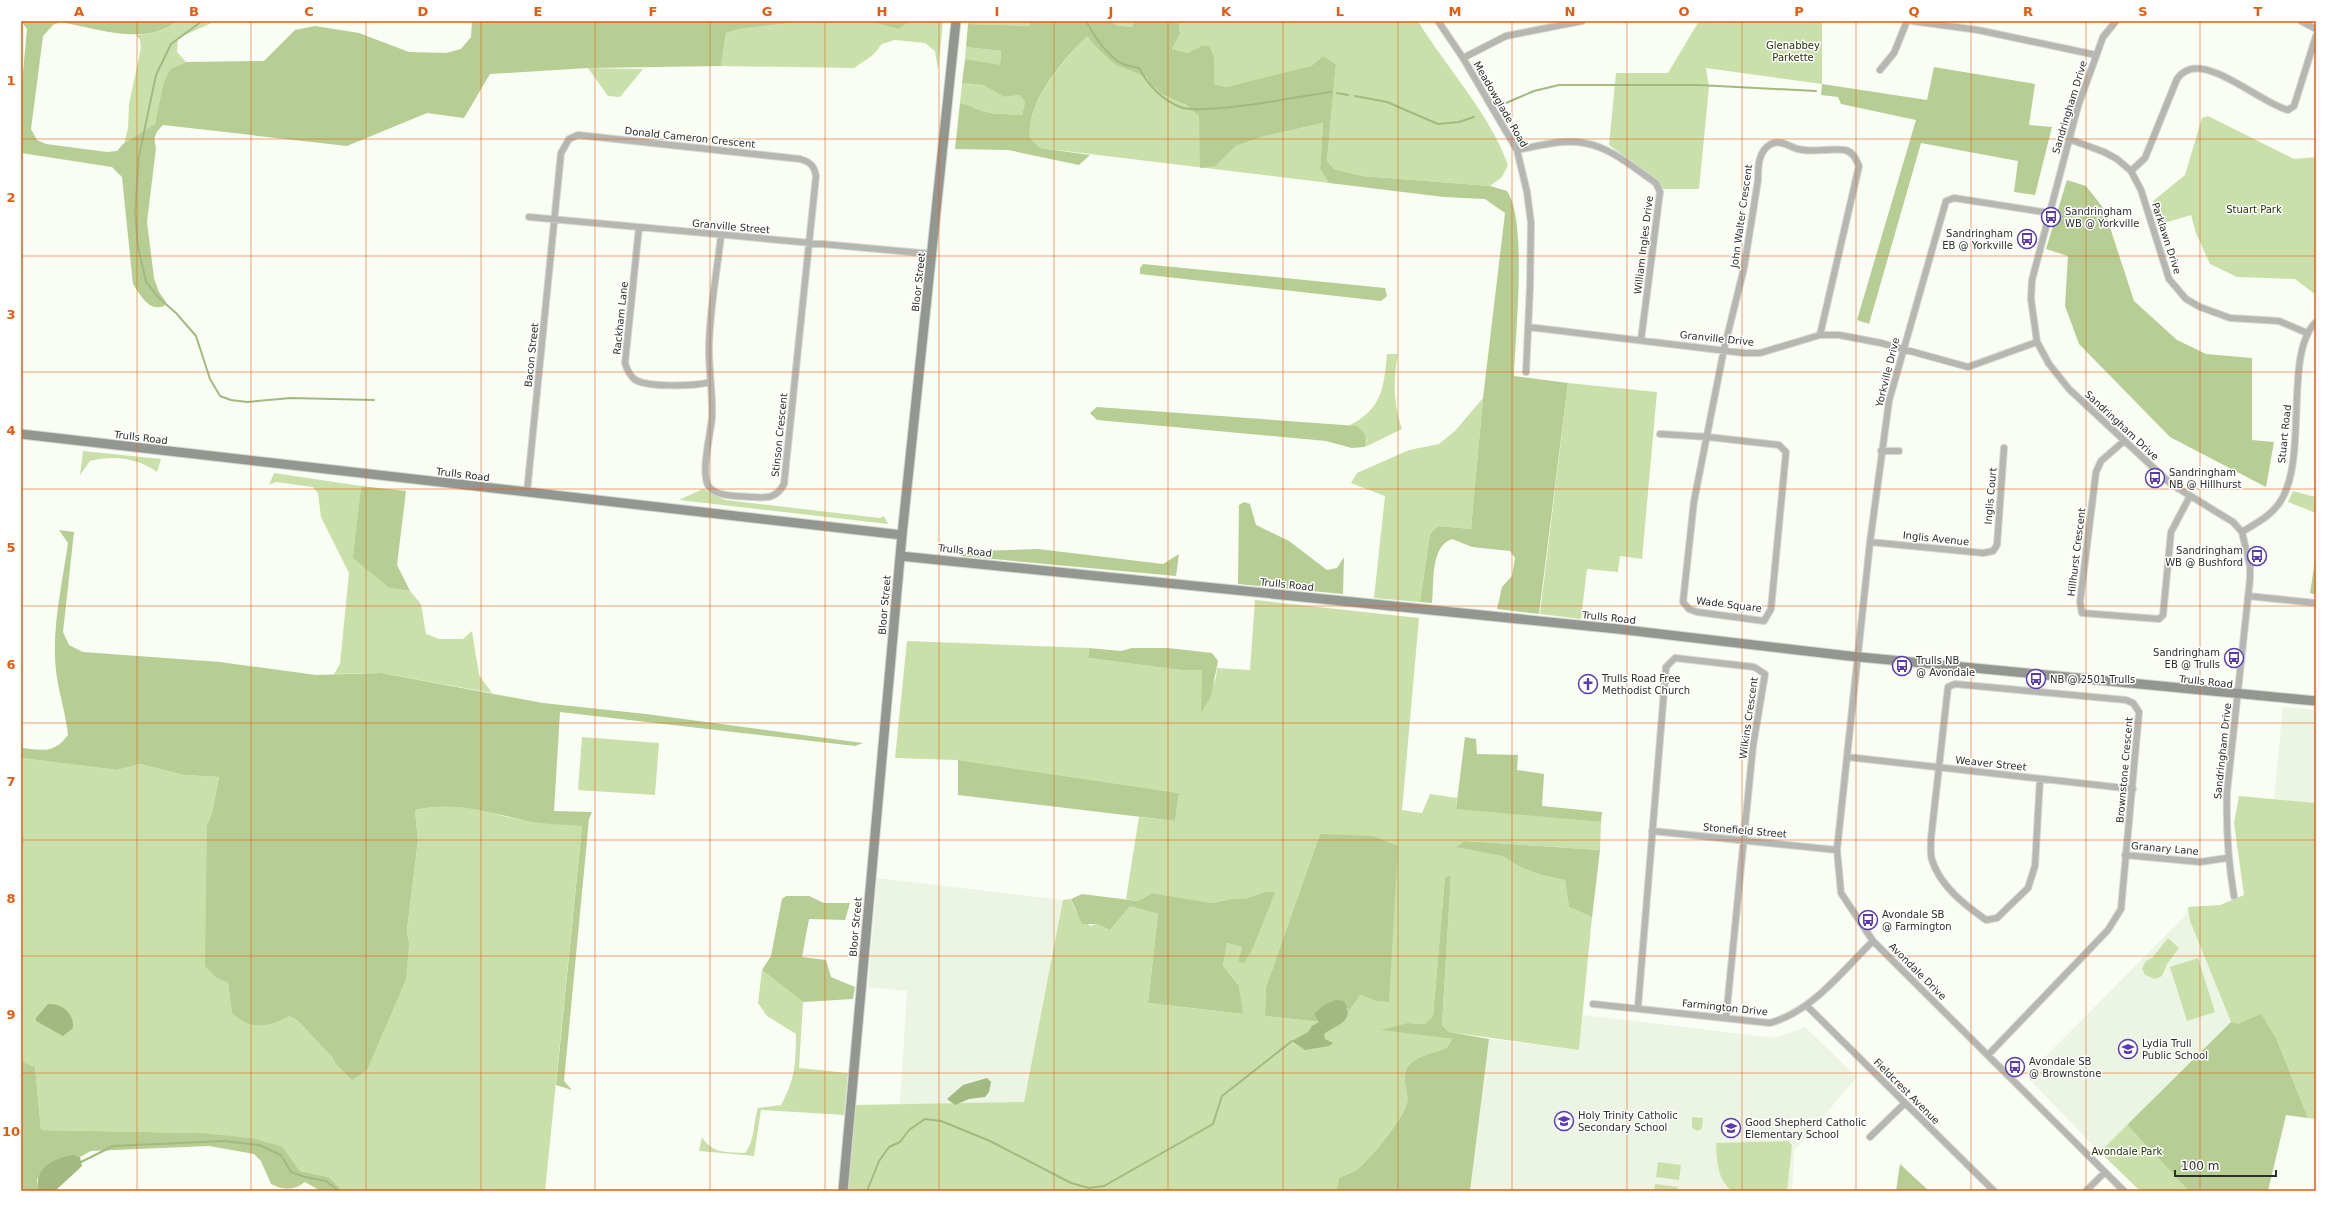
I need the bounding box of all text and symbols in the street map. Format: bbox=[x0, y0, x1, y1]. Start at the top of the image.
text: A bbox=[74, 4, 84, 19]
text: B bbox=[189, 4, 199, 19]
text: C bbox=[304, 4, 314, 19]
text: D bbox=[418, 4, 429, 19]
text: E bbox=[534, 4, 542, 19]
text: F bbox=[649, 4, 657, 19]
text: G bbox=[762, 4, 772, 19]
text: H bbox=[877, 4, 887, 19]
text: I bbox=[995, 4, 999, 19]
text: J bbox=[1108, 4, 1113, 19]
text: K bbox=[1221, 4, 1232, 19]
text: L bbox=[1336, 4, 1344, 19]
text: M bbox=[1449, 4, 1461, 19]
text: N bbox=[1565, 4, 1575, 19]
text: O bbox=[1678, 4, 1690, 19]
text: P bbox=[1794, 4, 1804, 19]
text: Q bbox=[1908, 4, 1920, 19]
text: R bbox=[2023, 4, 2033, 19]
text: S bbox=[2138, 4, 2148, 19]
text: T bbox=[2254, 4, 2263, 19]
park label: Glenabbey Parkette bbox=[1766, 40, 1820, 63]
street label: Meadowglade Road bbox=[1471, 59, 1530, 149]
street label: Sandringham Drive bbox=[2050, 59, 2089, 155]
text: 1 bbox=[6, 73, 16, 88]
street label: Donald Cameron Crescent bbox=[624, 125, 756, 150]
street label: John Walter Crescent bbox=[1729, 163, 1754, 270]
text: 2 bbox=[6, 190, 16, 205]
street label: William Ingles Drive bbox=[1632, 195, 1655, 295]
street label: Parklawn Drive bbox=[2150, 201, 2183, 275]
park label: Stuart Park bbox=[2226, 204, 2282, 215]
bus stop icon: Sandringham WB @ Yorkville bbox=[2040, 206, 2062, 228]
place label: Sandringham WB @ Yorkville bbox=[2065, 206, 2139, 229]
street label: Granville Street bbox=[691, 218, 771, 235]
place label: Sandringham EB @ Yorkville bbox=[1942, 228, 2013, 251]
bus stop icon: Sandringham EB @ Yorkville bbox=[2016, 228, 2038, 250]
street label: Bloor Street bbox=[910, 252, 927, 312]
street label: Rackham Lane bbox=[611, 281, 630, 355]
text: 3 bbox=[6, 307, 16, 322]
street label: Bacon Street bbox=[523, 322, 540, 388]
street label: Granville Drive bbox=[1679, 329, 1755, 348]
street label: Yorkville Drive bbox=[1873, 336, 1901, 409]
street label: Sandringham Drive bbox=[2083, 388, 2161, 462]
street label: Stinson Crescent bbox=[770, 392, 789, 478]
street label: Stuart Road bbox=[2276, 404, 2293, 464]
text: 4 bbox=[6, 423, 16, 438]
street label: Trulls Road bbox=[112, 429, 168, 446]
street label: Trulls Road bbox=[434, 466, 490, 483]
street label: Inglis Court bbox=[1983, 467, 1998, 525]
bus stop icon: Sandringham NB @ Hillhurst bbox=[2144, 467, 2166, 489]
place label: Sandringham NB @ Hillhurst bbox=[2169, 467, 2242, 490]
street label: Hillhurst Crescent bbox=[2066, 507, 2087, 597]
street label: Inglis Avenue bbox=[1902, 530, 1970, 547]
text: 5 bbox=[6, 540, 16, 555]
street label: Trulls Road bbox=[936, 542, 992, 559]
place label: Sandringham WB @ Bushford bbox=[2165, 545, 2243, 568]
bus stop icon: Sandringham WB @ Bushford bbox=[2246, 545, 2268, 567]
street label: Bloor Street bbox=[876, 575, 893, 635]
street label: Trulls Road bbox=[1258, 576, 1314, 593]
street label: Wade Square bbox=[1695, 595, 1762, 614]
street label: Trulls Road bbox=[1580, 609, 1636, 626]
place label: Sandringham EB @ Trulls bbox=[2153, 647, 2220, 670]
bus stop icon: Sandringham EB @ Trulls bbox=[2223, 647, 2245, 669]
bus stop icon: Trulls NB @ Avondale bbox=[1891, 655, 1913, 677]
place label: Trulls NB @ Avondale bbox=[1915, 655, 1975, 678]
text: 6 bbox=[6, 657, 16, 672]
bus stop icon: NB @ 2501 Trulls bbox=[2025, 668, 2047, 690]
church icon: Trulls Road Free Methodist Church bbox=[1577, 673, 1599, 695]
place label: Trulls Road Free Methodist Church bbox=[1601, 673, 1690, 696]
street label: Trulls Road bbox=[2177, 673, 2233, 690]
place label: NB @ 2501 Trulls bbox=[2050, 674, 2135, 685]
street label: Wilkins Crescent bbox=[1737, 676, 1760, 760]
street label: Sandringham Drive bbox=[2212, 702, 2233, 800]
street label: Brownstone Crescent bbox=[2114, 716, 2135, 824]
street label: Weaver Street bbox=[1955, 754, 2027, 773]
text: 7 bbox=[6, 774, 16, 789]
street label: Stonefield Street bbox=[1703, 821, 1787, 840]
street label: Granary Lane bbox=[2131, 840, 2199, 857]
text: 8 bbox=[6, 891, 16, 906]
street label: Bloor Street bbox=[847, 897, 864, 957]
bus stop icon: Avondale SB @ Farmington bbox=[1857, 909, 1879, 931]
place label: Avondale SB @ Farmington bbox=[1882, 909, 1952, 932]
street label: Avondale Drive bbox=[1887, 941, 1948, 1002]
street label: Farmington Drive bbox=[1681, 998, 1768, 1017]
text: 9 bbox=[6, 1007, 16, 1022]
school or university icon: Lydia Trull Public School bbox=[2117, 1038, 2139, 1060]
place label: Lydia Trull Public School bbox=[2142, 1038, 2208, 1061]
street label: Fieldcrest Avenue bbox=[1872, 1056, 1942, 1126]
bus stop icon: Avondale SB @ Brownstone bbox=[2004, 1056, 2026, 1078]
place label: Avondale SB @ Brownstone bbox=[2029, 1056, 2101, 1079]
school or university icon: Holy Trinity Catholic Secondary School bbox=[1553, 1110, 1575, 1132]
place label: Holy Trinity Catholic Secondary School bbox=[1578, 1110, 1678, 1133]
school or university icon: Good Shepherd Catholic Elementary School bbox=[1720, 1117, 1742, 1139]
place label: Good Shepherd Catholic Elementary School bbox=[1745, 1117, 1866, 1140]
text: 10 bbox=[2, 1124, 20, 1139]
park label: Avondale Park bbox=[2092, 1146, 2163, 1157]
scale bar bbox=[2175, 1152, 2276, 1178]
text: 100 m bbox=[2181, 1159, 2219, 1173]

